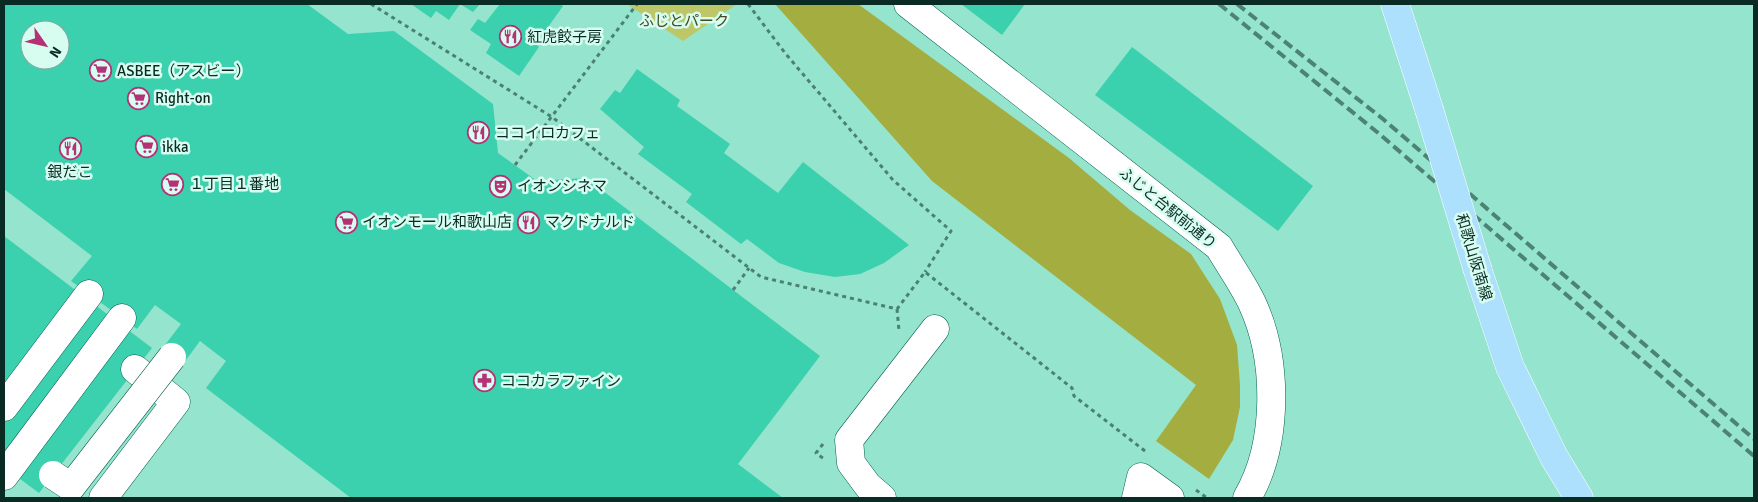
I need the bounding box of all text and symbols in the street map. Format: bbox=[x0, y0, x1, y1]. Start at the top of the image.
park label: ふじとパーク bbox=[639, 12, 729, 30]
north arrow bbox=[20, 20, 70, 70]
restaurant icon: 紅虎餃子房 bbox=[499, 25, 523, 49]
place label: 紅虎餃子房 bbox=[527, 28, 602, 46]
text: N bbox=[46, 43, 65, 61]
supermarket icon: ASBEE（アスビー） bbox=[89, 59, 113, 83]
place label: ASBEE（アスビー） bbox=[117, 62, 251, 80]
supermarket icon: Right-on bbox=[127, 86, 151, 110]
place label: Right-on bbox=[155, 89, 211, 107]
restaurant icon: ココイロカフェ bbox=[467, 121, 491, 145]
place label: ココイロカフェ bbox=[495, 124, 600, 142]
supermarket icon: ikka bbox=[134, 135, 158, 159]
restaurant icon: 銀だこ bbox=[58, 137, 82, 161]
place label: ikka bbox=[162, 138, 189, 156]
place label: 銀だこ bbox=[47, 163, 93, 181]
street label: ふじと台駅前通り bbox=[1116, 163, 1220, 253]
supermarket icon: １丁目１番地 bbox=[161, 172, 185, 196]
theatre icon: イオンシネマ bbox=[489, 174, 513, 198]
place label: １丁目１番地 bbox=[189, 175, 279, 193]
place label: イオンシネマ bbox=[517, 177, 607, 195]
supermarket icon: イオンモール和歌山店 bbox=[334, 210, 358, 234]
restaurant icon: マクドナルド bbox=[517, 210, 541, 234]
street label: 和歌山阪南線 bbox=[1452, 211, 1496, 303]
place label: イオンモール和歌山店 bbox=[362, 213, 512, 231]
place label: マクドナルド bbox=[545, 213, 635, 231]
pharmacy icon: ココカラファイン bbox=[473, 369, 497, 393]
place label: ココカラファイン bbox=[501, 372, 621, 390]

